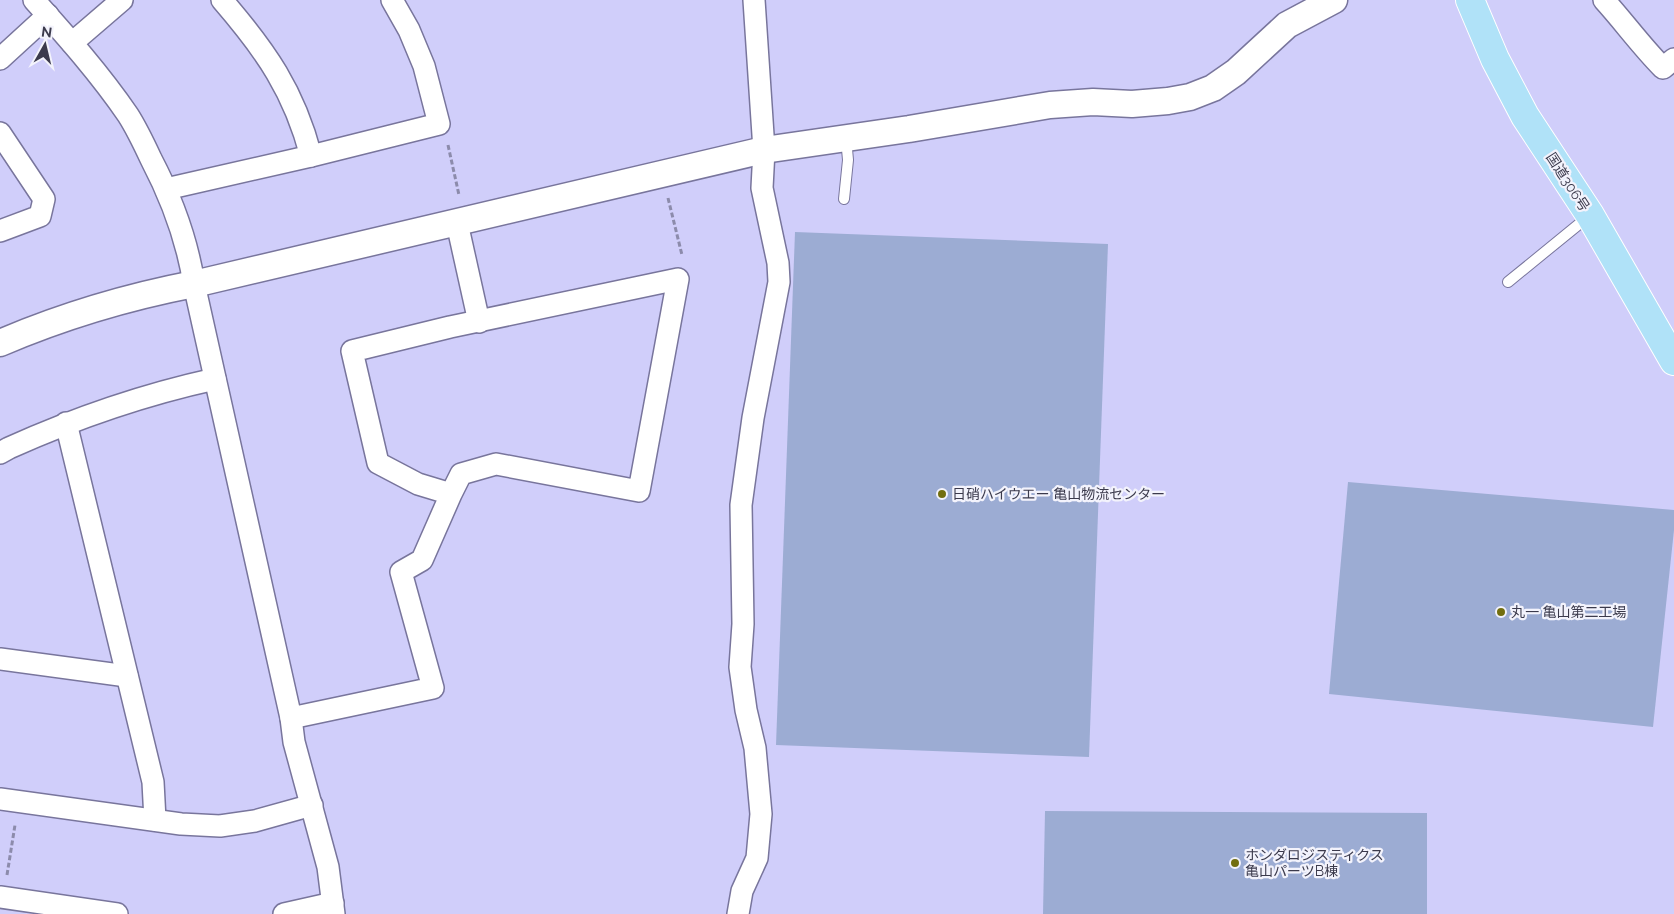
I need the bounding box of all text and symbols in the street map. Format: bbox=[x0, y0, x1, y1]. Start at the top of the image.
north arrow bbox=[20, 20, 70, 70]
text: N bbox=[40, 23, 53, 41]
street label: 国道306号 bbox=[1543, 150, 1593, 214]
place label: 日硝ハイウエー 亀山物流センター bbox=[952, 486, 1165, 502]
marker: 日硝ハイウエー 亀山物流センター bbox=[936, 488, 948, 500]
place label: 丸一 亀山第二工場 bbox=[1511, 604, 1627, 620]
marker: 丸一 亀山第二工場 bbox=[1495, 606, 1507, 618]
place label: ホンダロジスティクス 亀山パーツB棟 bbox=[1245, 847, 1384, 879]
marker: ホンダロジスティクス 亀山パーツB棟 bbox=[1229, 857, 1241, 869]

